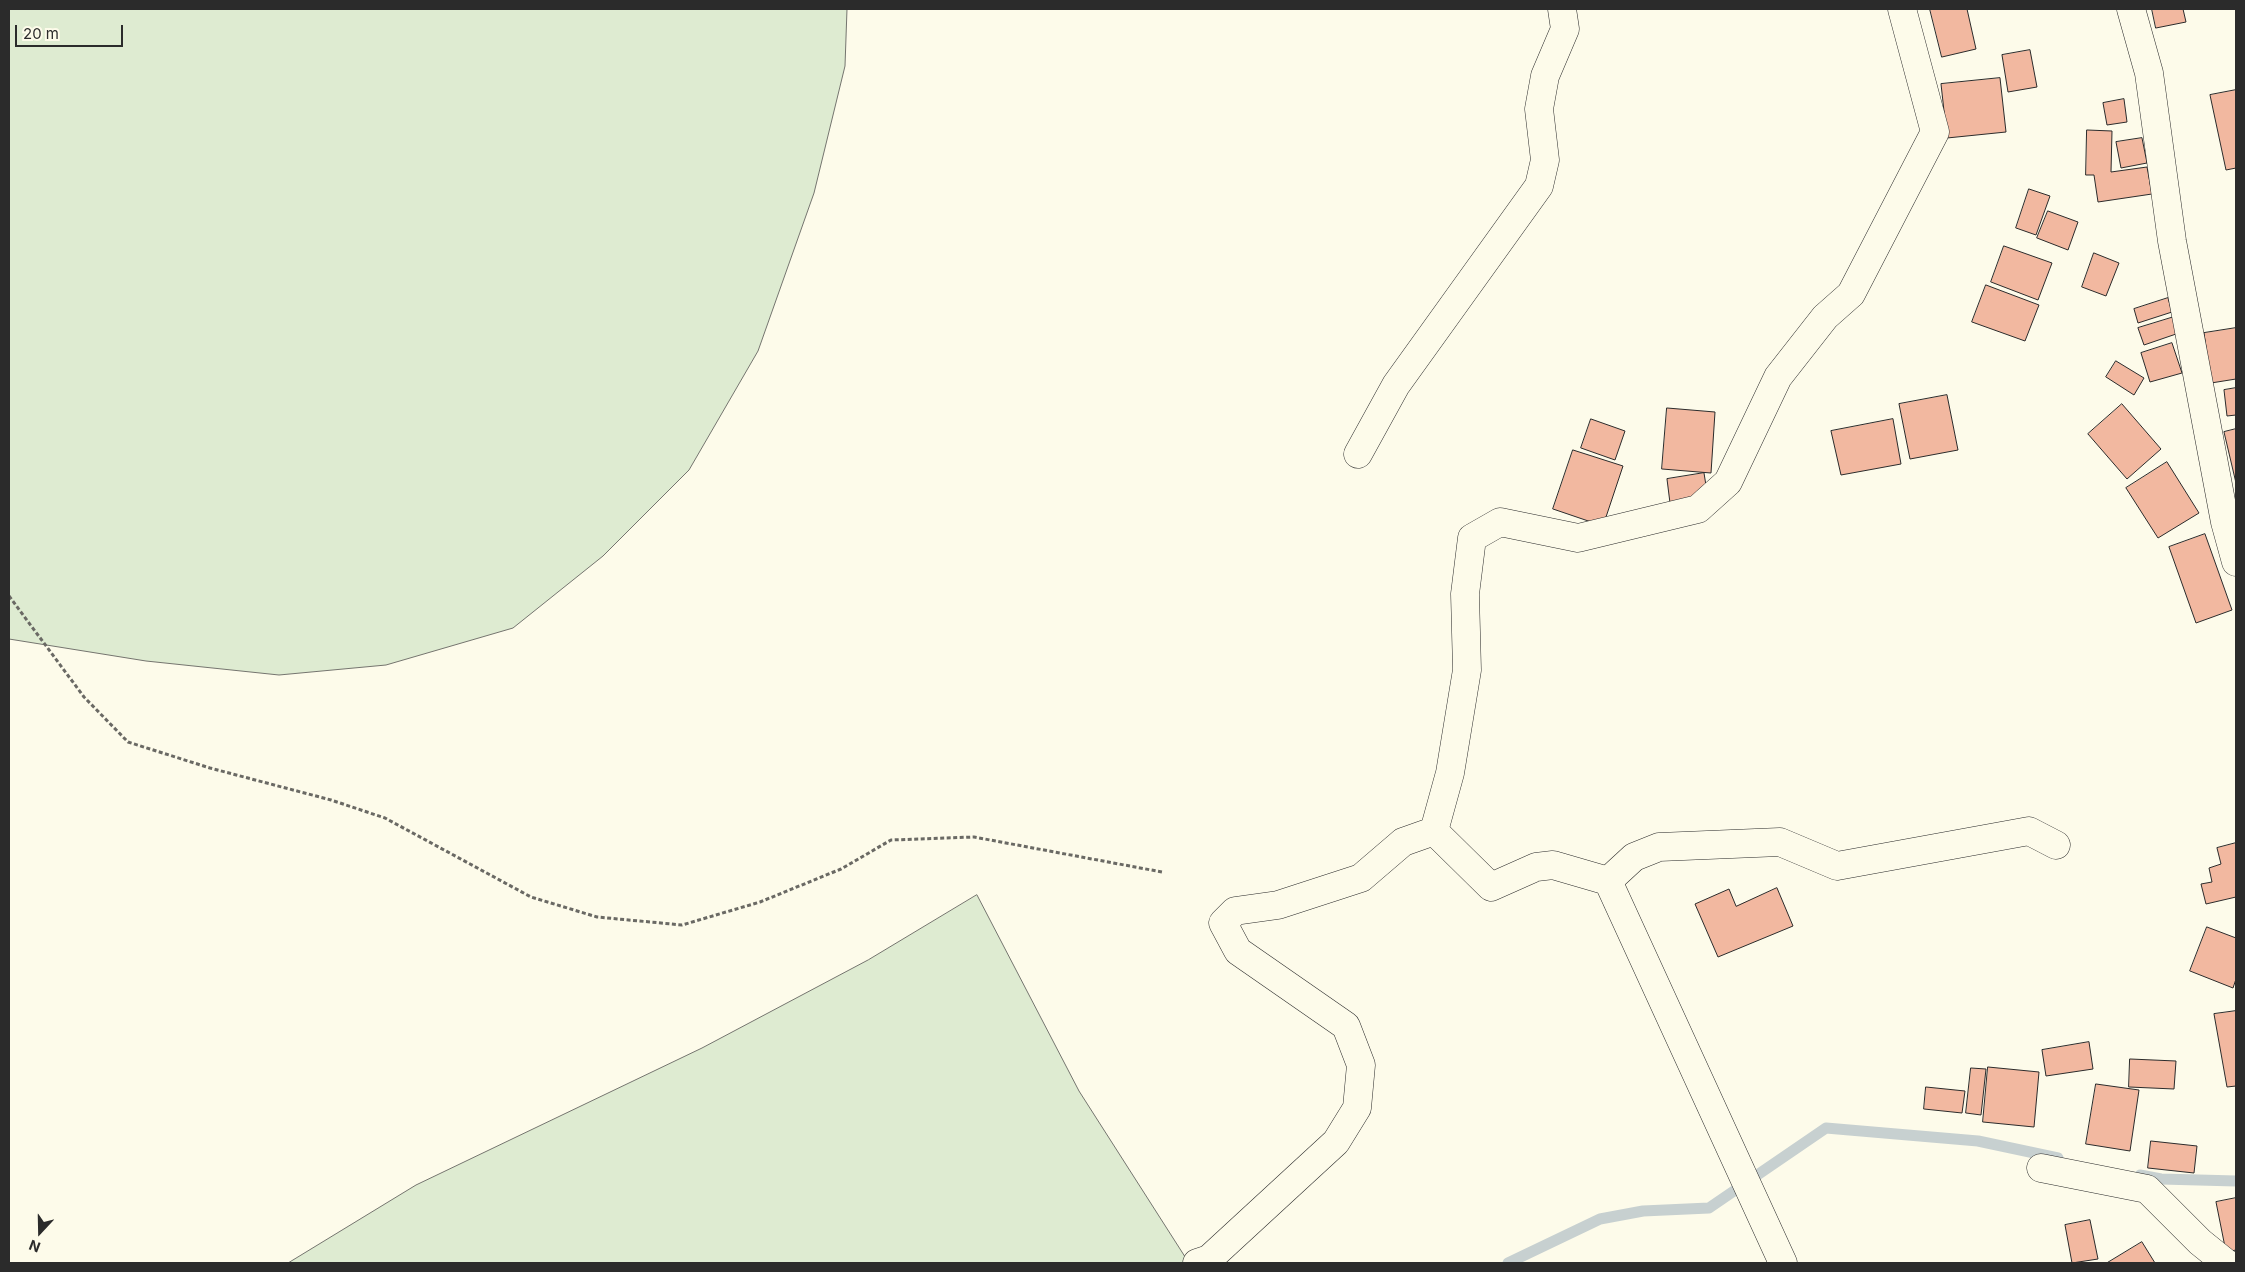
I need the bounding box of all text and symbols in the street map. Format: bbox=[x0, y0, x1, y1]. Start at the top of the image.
scale bar bbox=[18, 15, 125, 47]
text: 20 m bbox=[23, 24, 59, 43]
north arrow bbox=[15, 1207, 65, 1257]
text: N bbox=[26, 1237, 42, 1256]

